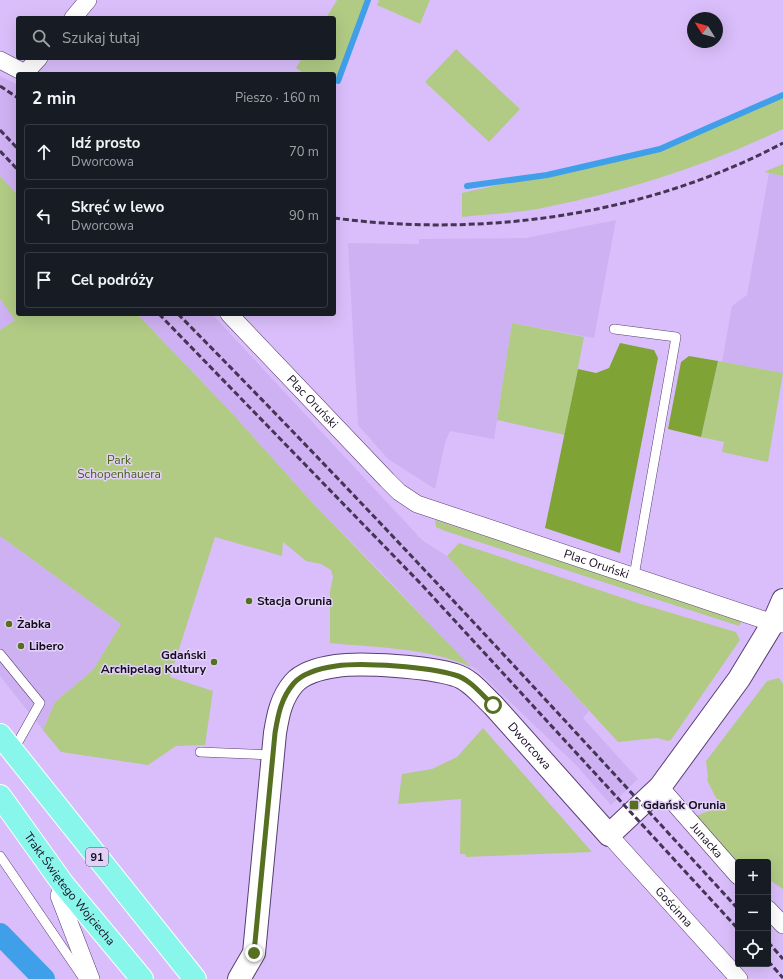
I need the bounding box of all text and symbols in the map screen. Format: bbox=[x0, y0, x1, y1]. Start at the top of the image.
north arrow bbox=[687, 12, 723, 48]
search box bbox=[16, 16, 336, 60]
icon: search bbox=[30, 27, 52, 49]
text: Szukaj tutaj bbox=[62, 28, 140, 48]
text: 2 min bbox=[32, 87, 76, 110]
text: Pieszo · 160 m bbox=[235, 89, 320, 107]
text: Idź prosto bbox=[71, 133, 140, 153]
icon: ahead bbox=[33, 141, 55, 163]
text: 70 m bbox=[289, 143, 319, 161]
text: Dworcowa bbox=[71, 153, 134, 171]
text: Skręć w lewo bbox=[71, 197, 164, 217]
icon: left bbox=[33, 205, 55, 227]
text: 90 m bbox=[289, 207, 319, 225]
text: Dworcowa bbox=[71, 217, 134, 235]
icon: arrive bbox=[33, 269, 55, 291]
text: Cel podróży bbox=[71, 270, 153, 290]
street label: Plac Oruński bbox=[283, 372, 342, 432]
park label: Park Schopenhauera bbox=[77, 452, 161, 482]
street label: Plac Oruński bbox=[562, 546, 631, 582]
place label: Stacja Orunia bbox=[257, 593, 332, 609]
marker: Stacja Orunia bbox=[244, 596, 254, 606]
place label: Żabka bbox=[17, 616, 51, 632]
marker: Żabka bbox=[4, 619, 14, 629]
place label: Libero bbox=[29, 638, 64, 654]
marker: Libero bbox=[16, 641, 26, 651]
place label: Gdański Archipelag Kultury bbox=[101, 647, 207, 677]
marker: Gdański Archipelag Kultury bbox=[209, 657, 219, 667]
route start bbox=[484, 696, 502, 714]
street label: Dworcowa bbox=[504, 719, 555, 773]
place label: Gdańsk Orunia bbox=[643, 797, 726, 813]
marker: Gdańsk Orunia bbox=[628, 799, 640, 811]
street label: Junacka bbox=[686, 819, 727, 861]
street label: Trakt Świętego Wojciecha bbox=[20, 829, 119, 949]
road number: 91 bbox=[86, 848, 108, 866]
map controls bbox=[735, 859, 771, 967]
button: + bbox=[735, 859, 771, 895]
street label: Gościnna bbox=[651, 883, 697, 931]
button: − bbox=[735, 895, 771, 931]
button: locate bbox=[735, 931, 771, 967]
route end bbox=[245, 944, 263, 962]

